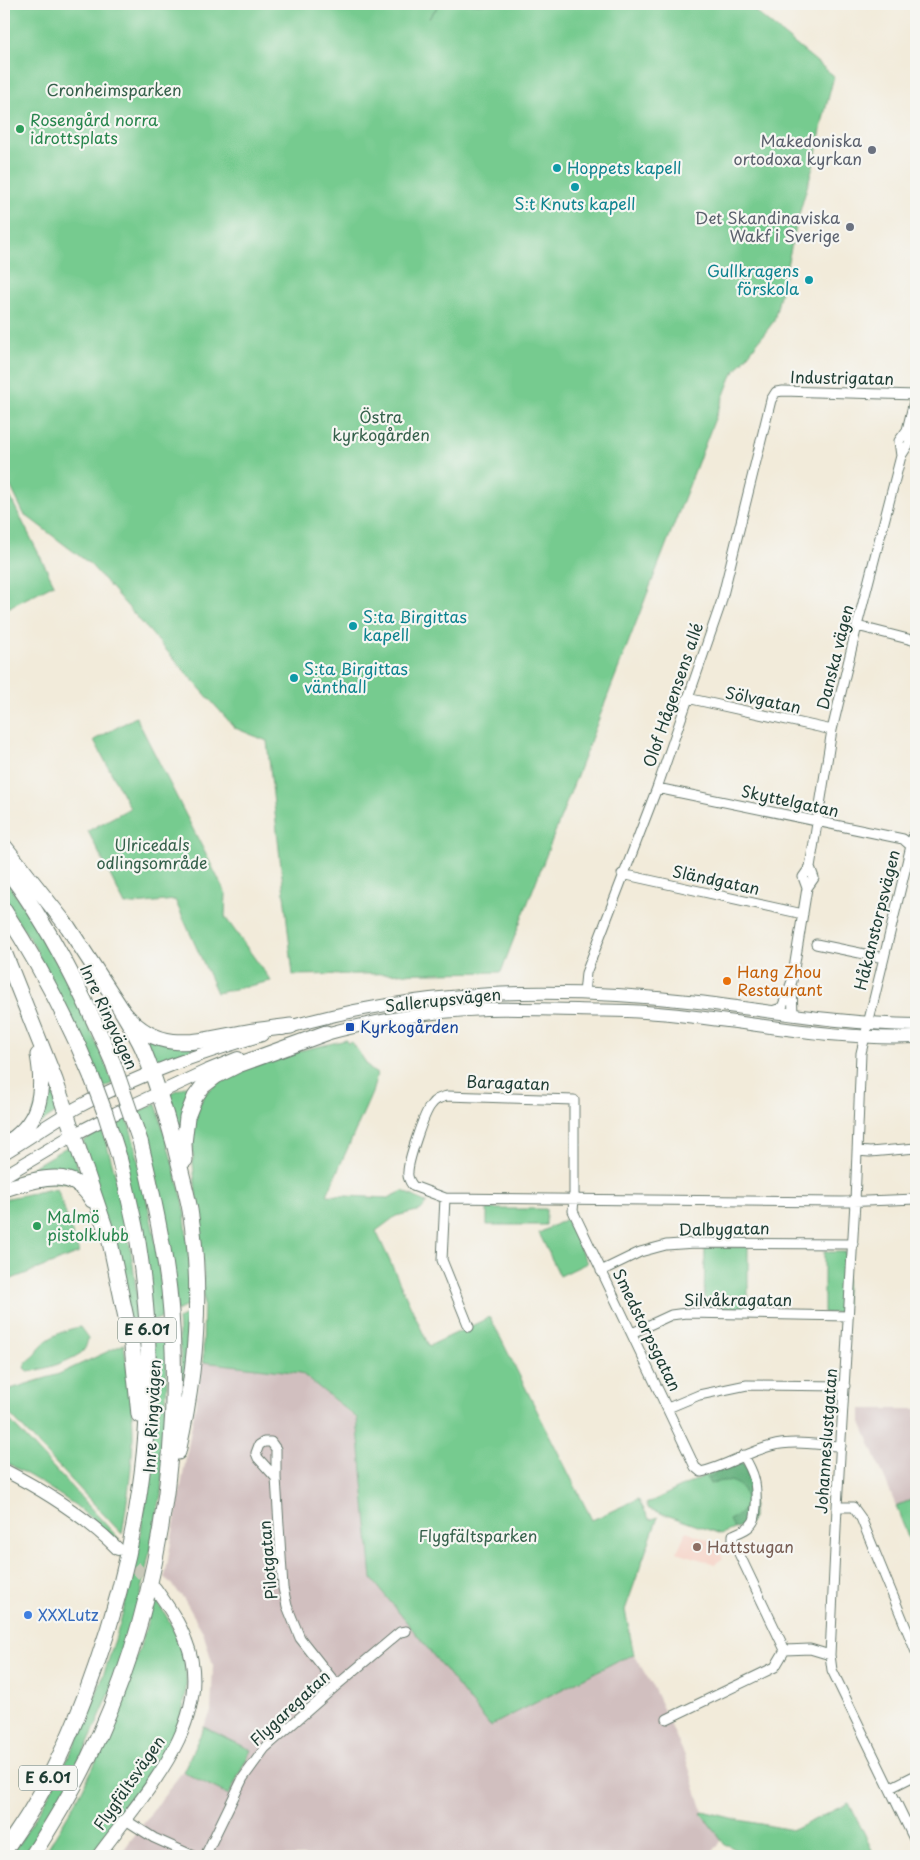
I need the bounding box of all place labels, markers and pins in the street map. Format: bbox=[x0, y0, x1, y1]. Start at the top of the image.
place label: Rosengård norra idrottsplats bbox=[30, 107, 158, 149]
marker: Rosengård norra idrottsplats bbox=[14, 123, 26, 135]
place label: Makedoniska ortodoxa kyrkan bbox=[733, 128, 862, 170]
marker: Makedoniska ortodoxa kyrkan bbox=[866, 144, 878, 156]
place label: Hoppets kapell bbox=[567, 155, 681, 179]
marker: Hoppets kapell bbox=[551, 162, 563, 174]
marker: S:t Knuts kapell bbox=[569, 181, 581, 193]
place label: S:t Knuts kapell bbox=[515, 191, 635, 215]
place label: Det Skandinaviska Wakf i Sverige bbox=[695, 205, 840, 247]
marker: Det Skandinaviska Wakf i Sverige bbox=[844, 221, 856, 233]
place label: Gullkragens förskola bbox=[707, 258, 799, 300]
marker: Gullkragens förskola bbox=[803, 274, 815, 286]
place label: S:ta Birgittas kapell bbox=[363, 604, 467, 646]
marker: S:ta Birgittas kapell bbox=[347, 620, 359, 632]
place label: S:ta Birgittas vänthall bbox=[304, 656, 408, 698]
marker: S:ta Birgittas vänthall bbox=[288, 672, 300, 684]
place label: Hang Zhou Restaurant bbox=[737, 959, 823, 1001]
marker: Hang Zhou Restaurant bbox=[721, 975, 733, 987]
place label: Kyrkogården bbox=[360, 1014, 459, 1038]
marker: Kyrkogården bbox=[344, 1021, 356, 1033]
place label: Malmö pistolklubb bbox=[47, 1204, 129, 1246]
marker: Malmö pistolklubb bbox=[31, 1220, 43, 1232]
place label: Hattstugan bbox=[707, 1534, 794, 1558]
marker: Hattstugan bbox=[691, 1541, 703, 1553]
place label: XXXLutz bbox=[38, 1602, 99, 1626]
marker: XXXLutz bbox=[22, 1609, 34, 1621]

